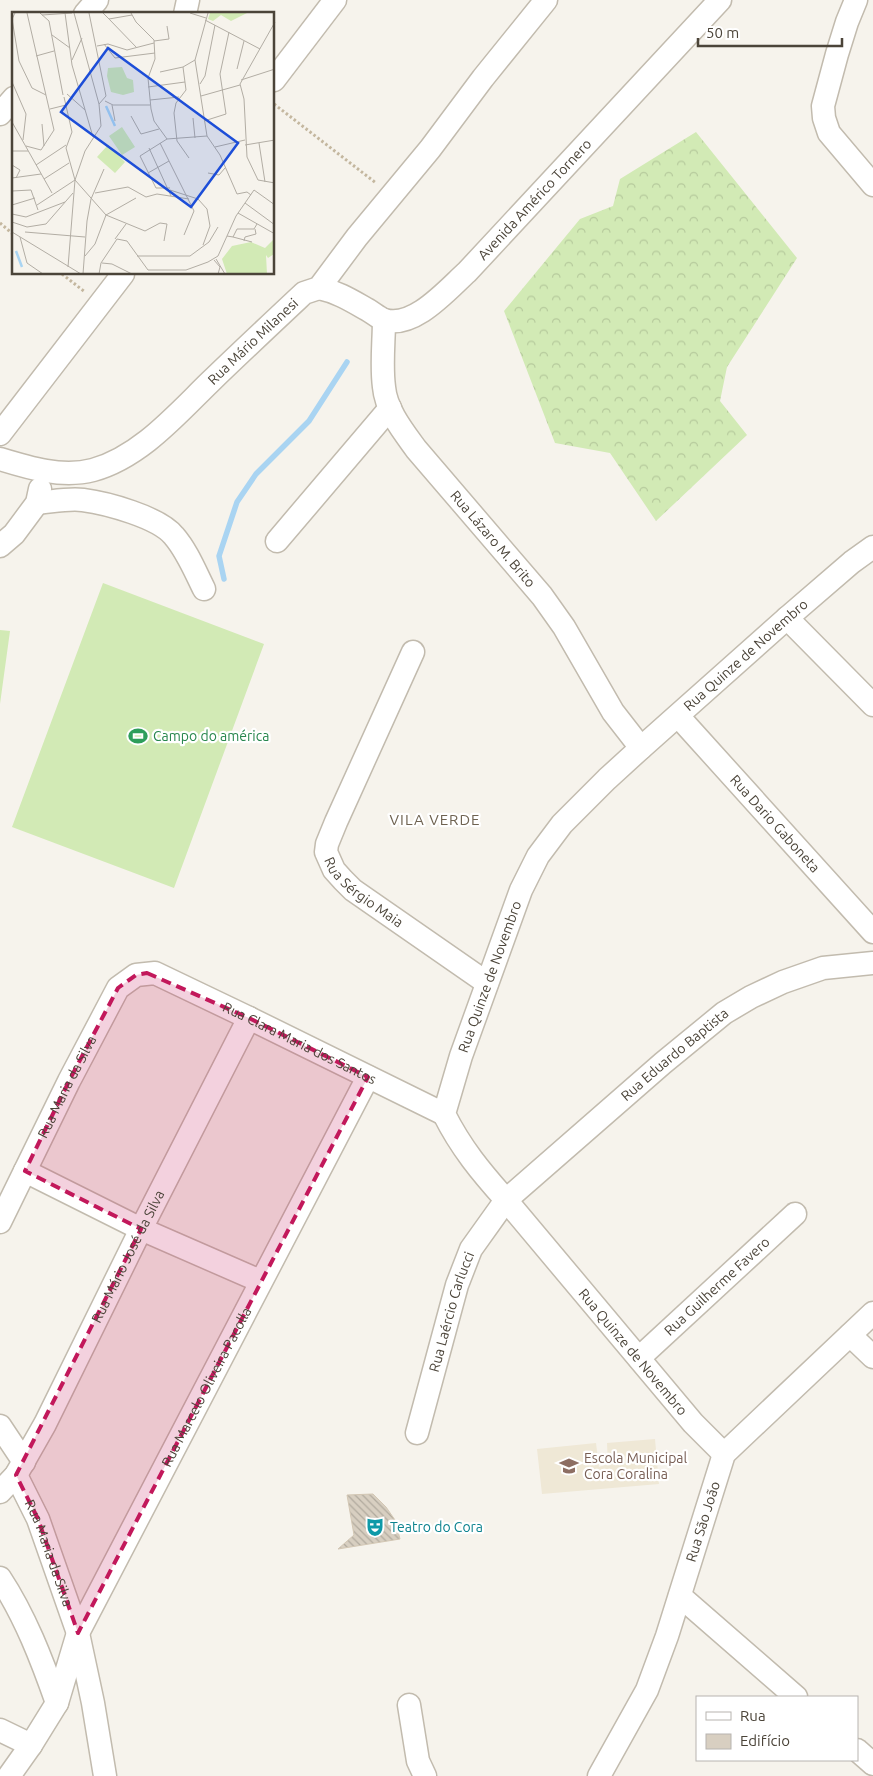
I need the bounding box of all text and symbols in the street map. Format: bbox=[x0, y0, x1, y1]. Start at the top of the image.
inset map bbox=[12, 12, 275, 275]
scale bar bbox=[698, 15, 842, 47]
text: 50 m bbox=[706, 24, 739, 41]
street label: Avenida Américo Tornero bbox=[475, 136, 595, 263]
street label: Rua Mário Milanesi bbox=[204, 295, 301, 388]
street label: Rua Lázaro M. Brito bbox=[447, 487, 539, 590]
street label: Rua Quinze de Novembro bbox=[680, 596, 811, 714]
sports icon: Campo do américa bbox=[127, 725, 149, 747]
place label: Campo do américa bbox=[153, 728, 269, 744]
street label: Rua Dario Gaboneta bbox=[727, 772, 823, 876]
district label: VILA VERDE bbox=[390, 811, 480, 828]
street label: Rua Sérgio Maia bbox=[321, 855, 406, 930]
street label: Rua Quinze de Novembro bbox=[455, 899, 524, 1055]
street label: Rua Clara Maria dos Santos bbox=[220, 999, 379, 1087]
street label: Rua Eduardo Baptista bbox=[618, 1005, 732, 1104]
street label: Rua Maria da Silva bbox=[34, 1033, 100, 1141]
street label: Rua Mário José da Silva bbox=[88, 1187, 168, 1325]
street label: Rua Guilherme Favero bbox=[661, 1234, 773, 1339]
street label: Rua Laércio Carlucci bbox=[426, 1249, 477, 1374]
street label: Rua Quinze de Novembro bbox=[575, 1286, 691, 1418]
street label: Rua Marcelo Oliveira Pacolla bbox=[158, 1305, 254, 1469]
place label: Escola Municipal Cora Coralina bbox=[584, 1450, 688, 1482]
school or university icon: Escola Municipal Cora Coralina bbox=[558, 1455, 580, 1477]
street label: Rua São João bbox=[683, 1479, 723, 1564]
street label: Rua Maria da Silva bbox=[22, 1497, 76, 1609]
theatre icon: Teatro do Cora bbox=[364, 1516, 386, 1538]
place label: Teatro do Cora bbox=[390, 1519, 483, 1535]
legend bbox=[696, 1696, 858, 1761]
text: Rua bbox=[740, 1707, 766, 1724]
text: Edifício bbox=[740, 1732, 790, 1749]

